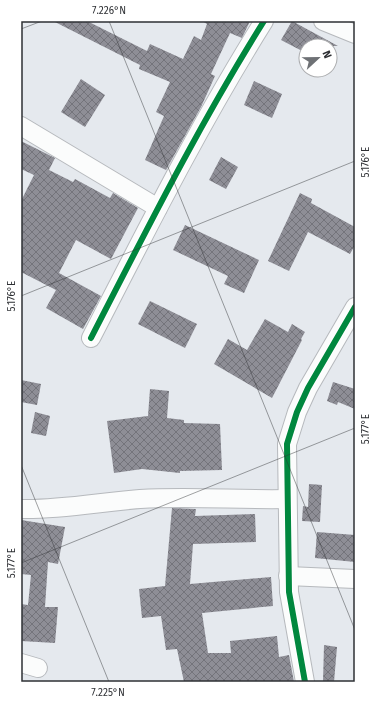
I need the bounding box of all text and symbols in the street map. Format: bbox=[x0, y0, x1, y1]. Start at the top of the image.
text: 7.226°N bbox=[92, 5, 126, 17]
north arrow bbox=[298, 38, 338, 78]
text: N bbox=[319, 49, 334, 60]
text: 5.176°E bbox=[360, 147, 372, 177]
text: 5.176°E bbox=[6, 281, 18, 311]
text: 5.177°E bbox=[360, 414, 372, 444]
text: 5.177°E bbox=[6, 548, 18, 578]
text: 7.225°N bbox=[91, 687, 125, 699]

